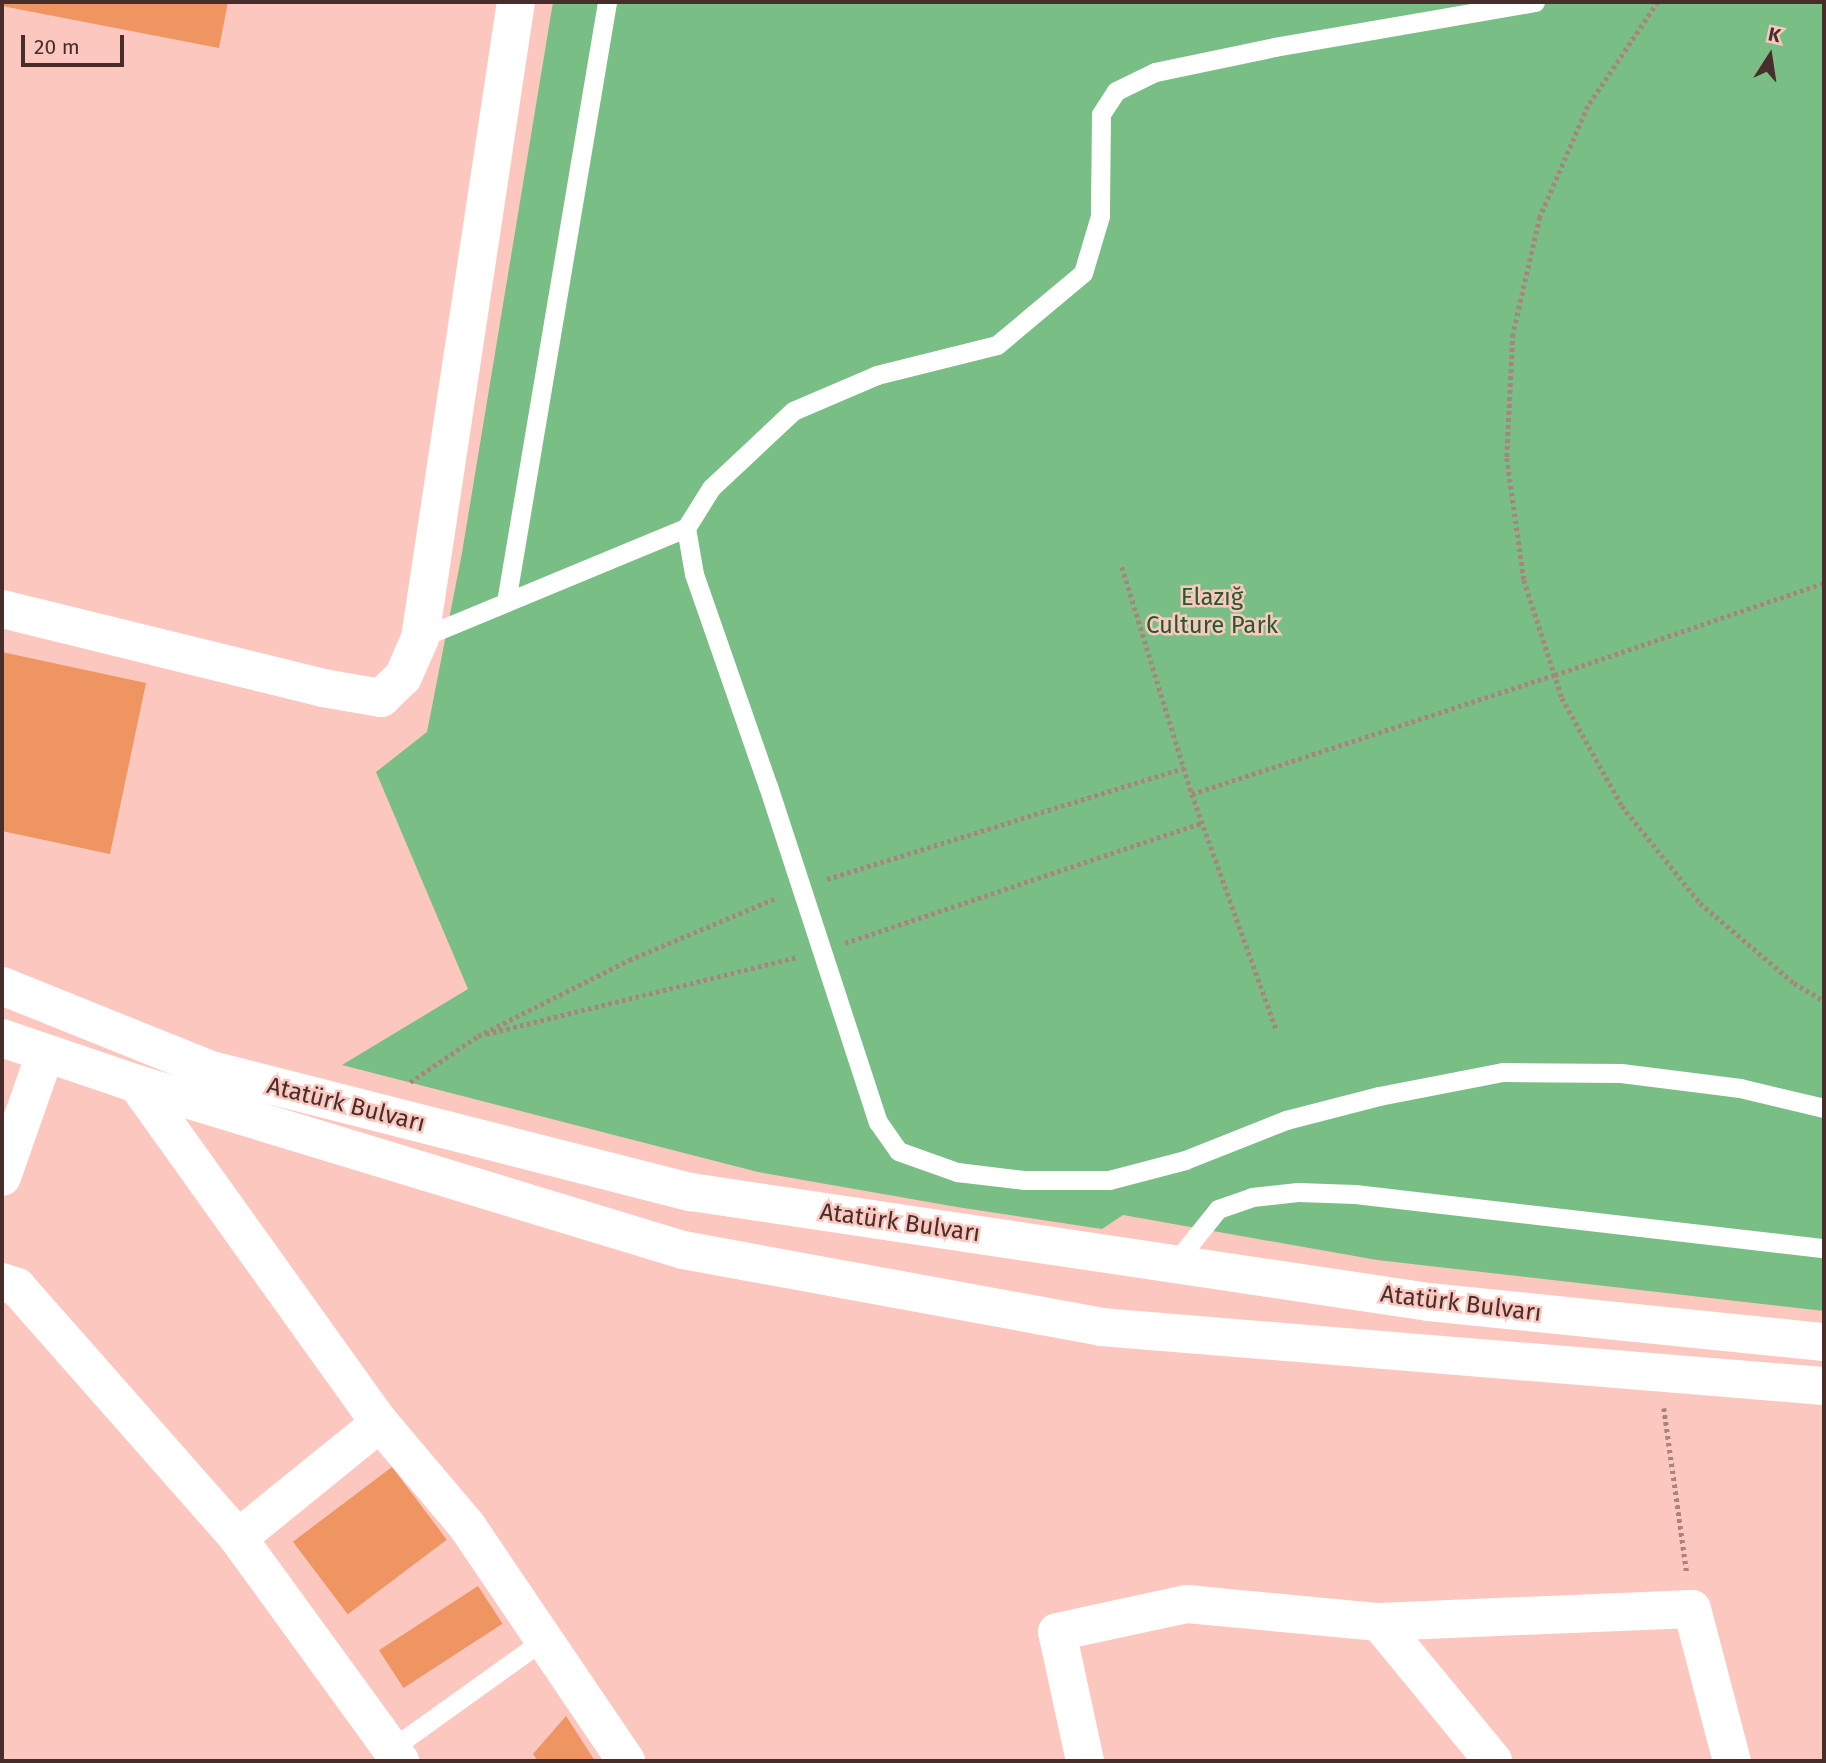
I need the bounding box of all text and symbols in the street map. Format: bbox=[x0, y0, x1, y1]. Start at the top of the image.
scale bar bbox=[24, 21, 128, 65]
north arrow bbox=[1735, 21, 1805, 91]
text: K bbox=[1766, 22, 1783, 47]
text: 20 m bbox=[34, 34, 80, 60]
park label: Elazığ Culture Park bbox=[1146, 584, 1278, 640]
street label: Atatürk Bulvarı bbox=[264, 1071, 428, 1139]
street label: Atatürk Bulvarı bbox=[818, 1197, 982, 1249]
street label: Atatürk Bulvarı bbox=[1379, 1280, 1543, 1328]

